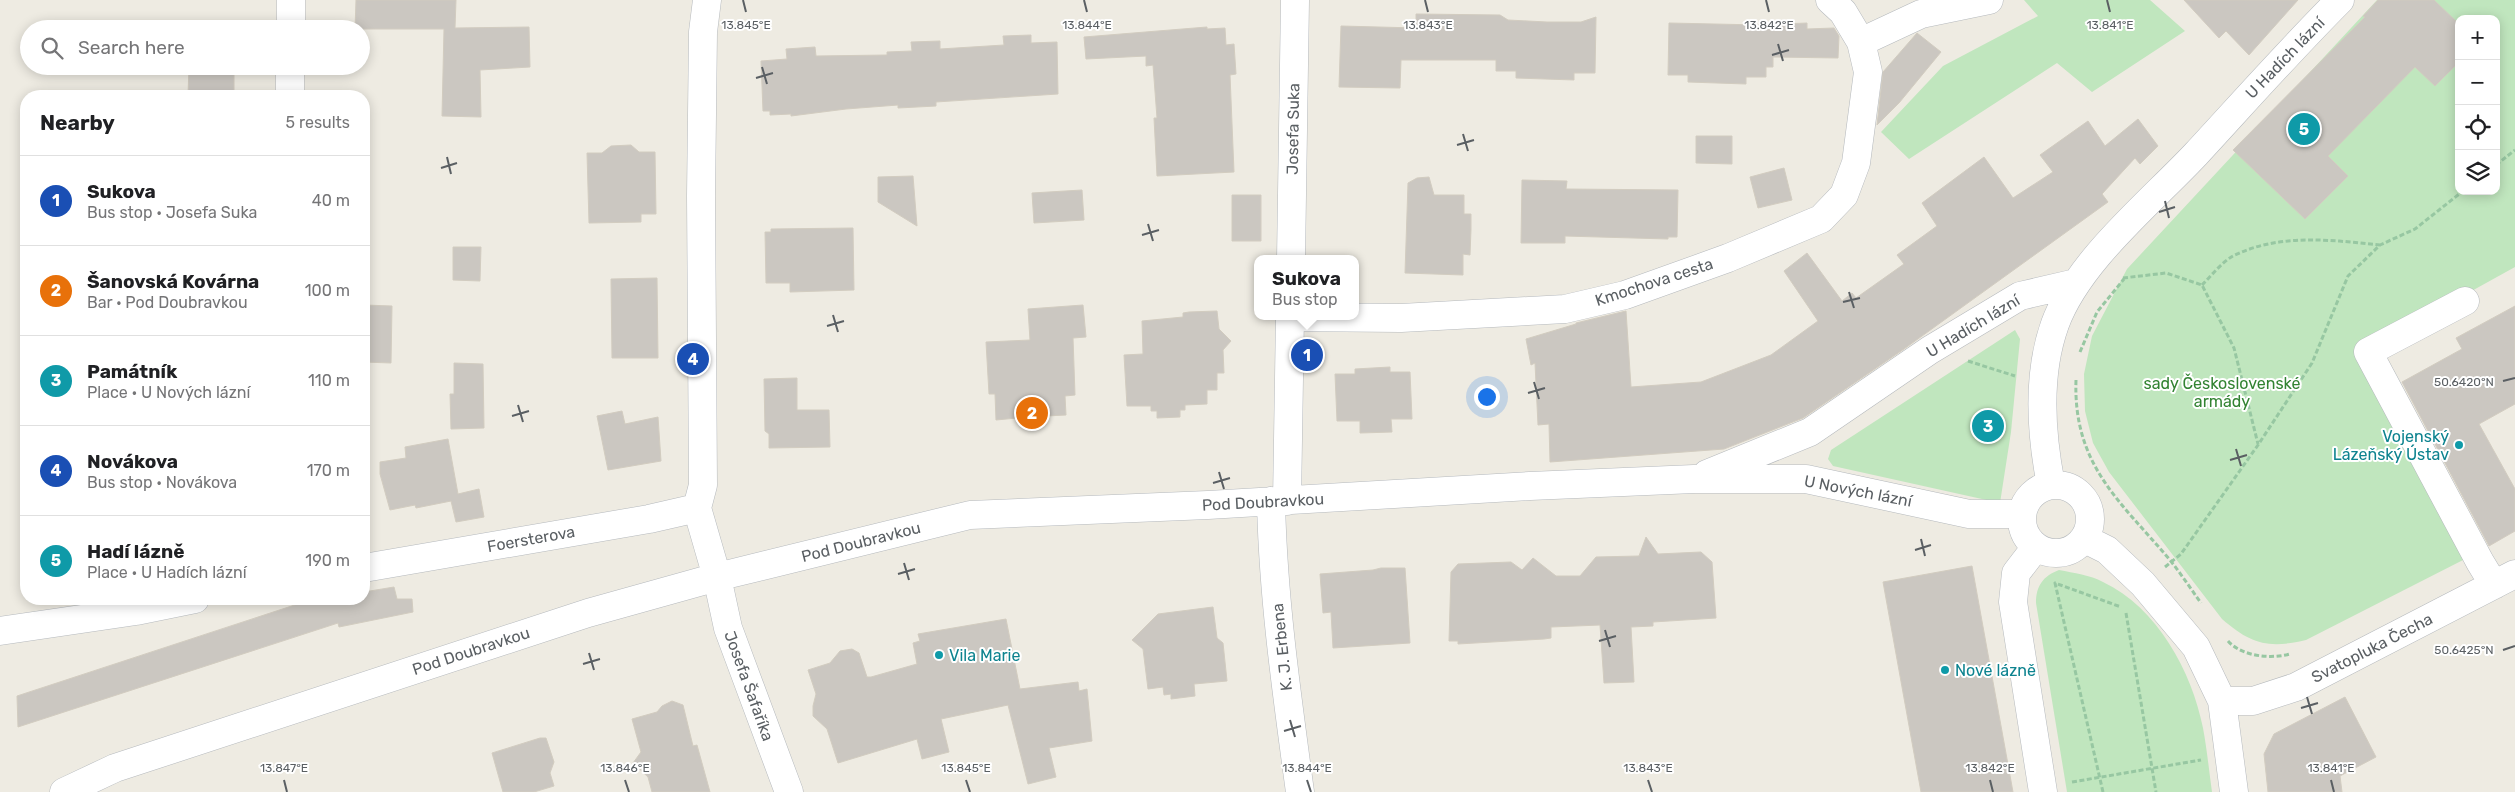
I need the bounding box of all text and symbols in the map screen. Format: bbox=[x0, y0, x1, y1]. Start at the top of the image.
street label: U Hadích lázní bbox=[2241, 13, 2329, 103]
map controls bbox=[2455, 15, 2500, 195]
button: + bbox=[2455, 15, 2500, 60]
text: 13.845°E bbox=[721, 18, 771, 32]
text: 13.844°E bbox=[1062, 18, 1112, 32]
text: 13.843°E bbox=[1403, 18, 1453, 32]
text: 13.842°E bbox=[1744, 18, 1794, 32]
text: 13.841°E bbox=[2086, 18, 2134, 32]
search box bbox=[20, 20, 370, 75]
icon: search bbox=[38, 34, 66, 62]
text: Search here bbox=[78, 36, 185, 59]
button: − bbox=[2455, 60, 2500, 105]
street label: Josefa Suka bbox=[1283, 83, 1303, 175]
button: locate bbox=[2455, 105, 2500, 150]
text: Nearby bbox=[40, 110, 115, 135]
pin: 5 bbox=[2288, 110, 2320, 148]
text: 5 results bbox=[286, 113, 350, 132]
button: layers bbox=[2455, 150, 2500, 195]
text: Sukova bbox=[87, 180, 156, 203]
text: 1 bbox=[52, 191, 60, 210]
text: 40 m bbox=[312, 191, 350, 210]
text: Bus stop · Josefa Suka bbox=[87, 203, 257, 222]
street label: Kmochova cesta bbox=[1593, 254, 1715, 310]
popup bbox=[1254, 255, 1359, 320]
text: Sukova bbox=[1272, 267, 1341, 290]
text: Šanovská Kovárna bbox=[87, 270, 259, 293]
text: 2 bbox=[51, 281, 61, 300]
text: 100 m bbox=[305, 281, 350, 300]
text: Bus stop bbox=[1272, 290, 1338, 309]
street label: U Hadích lázní bbox=[1923, 290, 2024, 361]
text: Bar · Pod Doubravkou bbox=[87, 293, 248, 312]
pin: 1 bbox=[1291, 336, 1323, 374]
pin: 4 bbox=[677, 340, 709, 378]
text: Památník bbox=[87, 360, 177, 383]
text: 3 bbox=[51, 371, 61, 390]
text: 110 m bbox=[308, 371, 350, 390]
park label: sady Československé armády bbox=[2144, 373, 2300, 411]
text: 50.6420°N bbox=[2434, 375, 2494, 389]
text: Place · U Nových lázní bbox=[87, 383, 250, 402]
your location bbox=[1474, 384, 1500, 410]
pin: 2 bbox=[1016, 394, 1048, 432]
pin: 3 bbox=[1972, 407, 2004, 445]
place label: Vojenský Lázeňský Ústav bbox=[2333, 427, 2449, 464]
marker: Vojenský Lázeňský Ústav bbox=[2453, 439, 2465, 451]
text: Novákova bbox=[87, 450, 178, 473]
text: 4 bbox=[51, 461, 61, 480]
text: 170 m bbox=[307, 461, 350, 480]
street label: U Nových lázní bbox=[1802, 471, 1915, 511]
text: Bus stop · Novákova bbox=[87, 473, 237, 492]
street label: Pod Doubravkou bbox=[1201, 489, 1325, 515]
street label: Pod Doubravkou bbox=[799, 518, 923, 566]
street label: Foersterova bbox=[486, 522, 576, 556]
text: Hadí lázně bbox=[87, 540, 185, 563]
text: 5 bbox=[51, 551, 61, 570]
text: 190 m bbox=[305, 551, 350, 570]
text: Place · U Hadích lázní bbox=[87, 563, 247, 582]
street label: K. J. Erbena bbox=[1268, 602, 1296, 692]
street label: Svatopluka Čecha bbox=[2308, 608, 2436, 687]
street label: Pod Doubravkou bbox=[410, 623, 532, 679]
street label: Josefa Šafaříka bbox=[720, 628, 779, 744]
text: 50.6425°N bbox=[2434, 643, 2494, 657]
place label: Vila Marie bbox=[949, 646, 1020, 665]
marker: Vila Marie bbox=[933, 649, 945, 661]
place label: Nové lázně bbox=[1955, 661, 2036, 680]
marker: Nové lázně bbox=[1939, 664, 1951, 676]
text: 13.847°E bbox=[260, 761, 308, 775]
text: 13.846°E bbox=[600, 761, 650, 775]
text: 13.845°E bbox=[941, 761, 991, 775]
text: 13.844°E bbox=[1282, 761, 1332, 775]
text: 13.843°E bbox=[1623, 761, 1673, 775]
text: 13.842°E bbox=[1965, 761, 2015, 775]
text: 13.841°E bbox=[2307, 761, 2355, 775]

